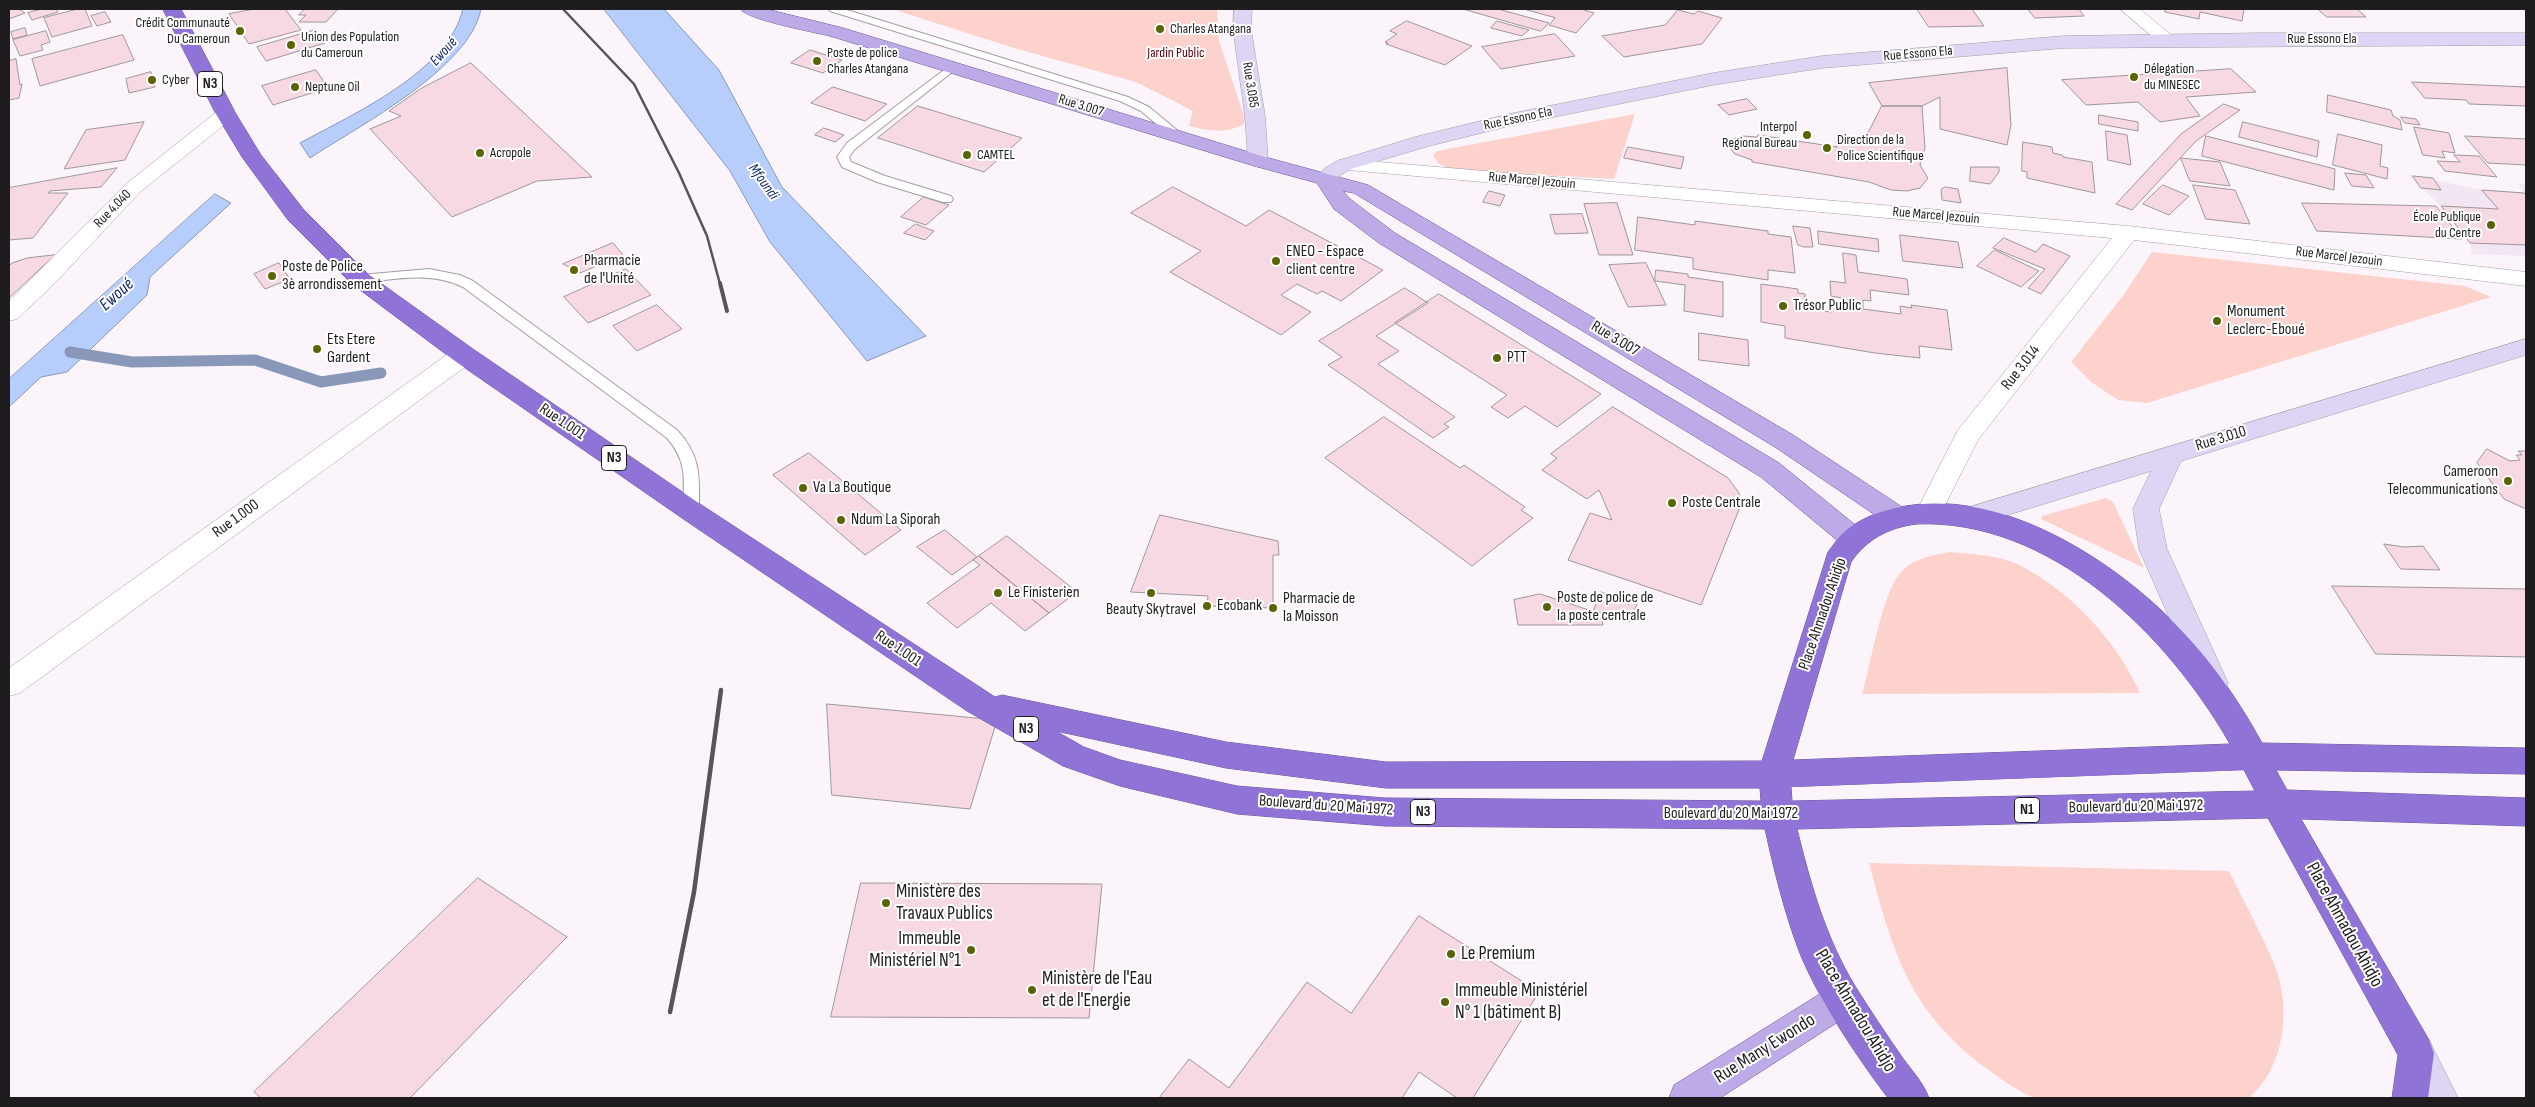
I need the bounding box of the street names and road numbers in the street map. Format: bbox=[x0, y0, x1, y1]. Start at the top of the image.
street label: Rue Essono Ela bbox=[2287, 31, 2357, 47]
street label: Rue Essono Ela bbox=[1883, 43, 1953, 65]
street label: Rue 3.085 bbox=[1238, 61, 1262, 109]
road number: N3 bbox=[198, 72, 222, 96]
street label: Rue 3.007 bbox=[1056, 91, 1106, 121]
street label: Rue Essono Ela bbox=[1482, 104, 1554, 134]
street label: Rue Marcel Jezouin bbox=[1488, 169, 1576, 193]
street label: Rue 4.040 bbox=[91, 186, 135, 232]
street label: Rue Marcel Jezouin bbox=[1892, 204, 1980, 228]
street label: Rue Marcel Jezouin bbox=[2295, 243, 2383, 271]
street label: Rue 3.007 bbox=[1587, 317, 1643, 361]
street label: Rue 3.014 bbox=[1998, 342, 2044, 394]
street label: Rue 1.001 bbox=[535, 400, 589, 444]
street label: Rue 3.010 bbox=[2193, 422, 2249, 456]
road number: N3 bbox=[602, 446, 626, 470]
street label: Rue 1.000 bbox=[209, 496, 263, 542]
street label: Place Ahmadou Ahidjo bbox=[1795, 555, 1851, 673]
street label: Rue 1.001 bbox=[871, 627, 925, 671]
road number: N3 bbox=[1014, 716, 1038, 742]
street label: Boulevard du 20 Mai 1972 bbox=[1258, 792, 1394, 820]
street label: Boulevard du 20 Mai 1972 bbox=[2069, 796, 2203, 818]
road number: N1 bbox=[2014, 798, 2040, 822]
road number: N3 bbox=[1410, 800, 1436, 824]
street label: Boulevard du 20 Mai 1972 bbox=[1664, 804, 1798, 824]
street label: Place Ahmadou Ahidjo bbox=[2300, 859, 2388, 991]
street label: Place Ahmadou Ahidjo bbox=[1809, 946, 1901, 1076]
street label: Rue Many Ewondo bbox=[1710, 1009, 1820, 1089]

